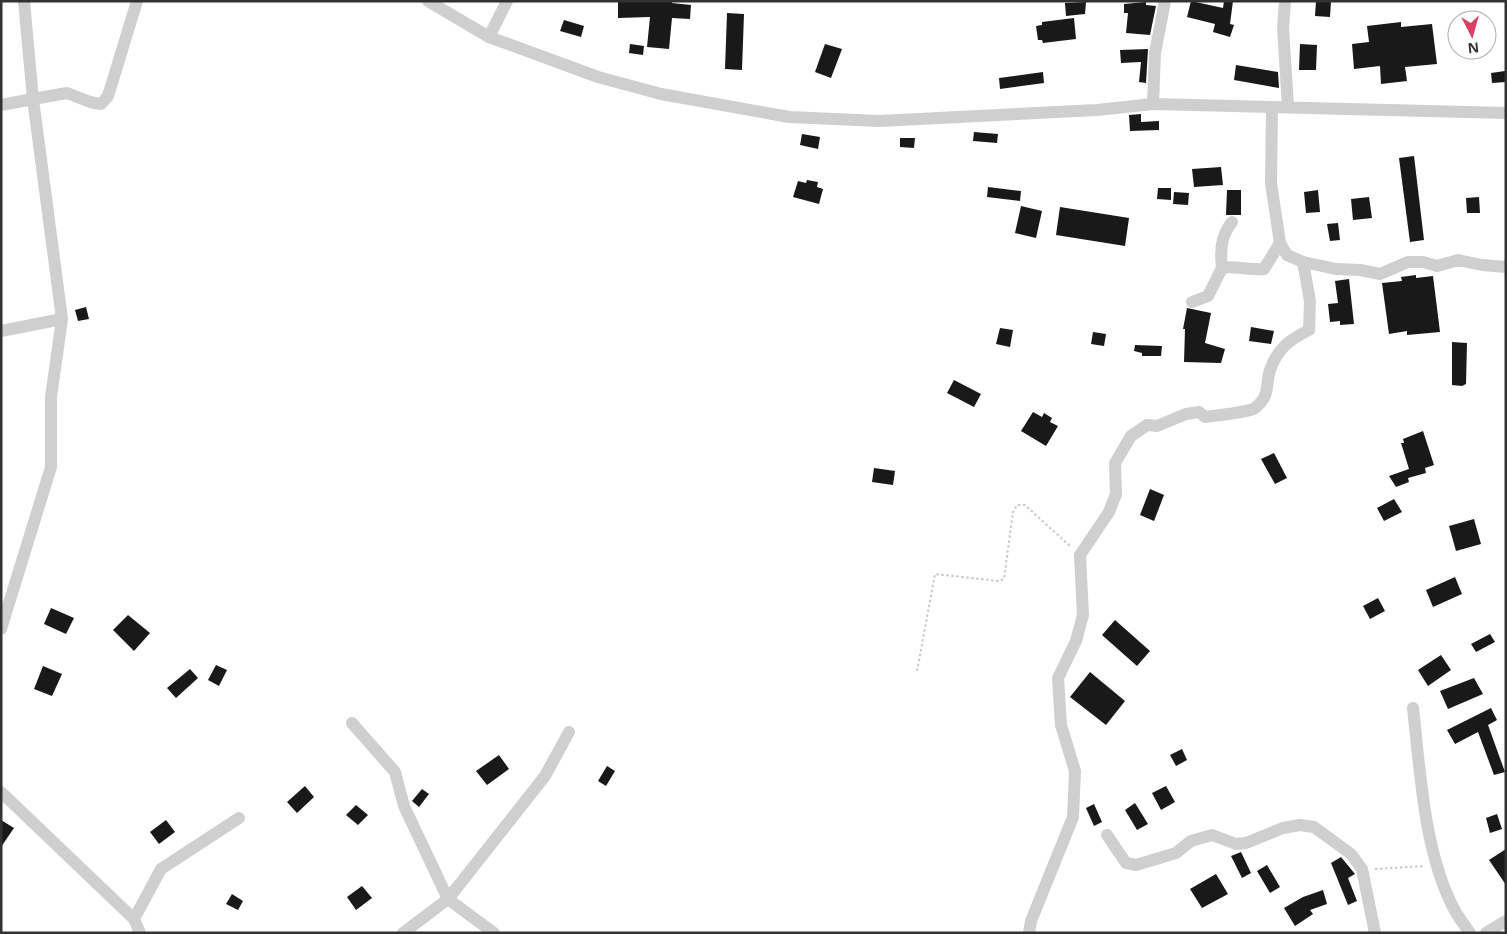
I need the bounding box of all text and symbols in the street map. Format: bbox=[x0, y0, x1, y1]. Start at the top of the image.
north arrow bbox=[1447, 10, 1497, 60]
text: N bbox=[1467, 38, 1480, 58]

